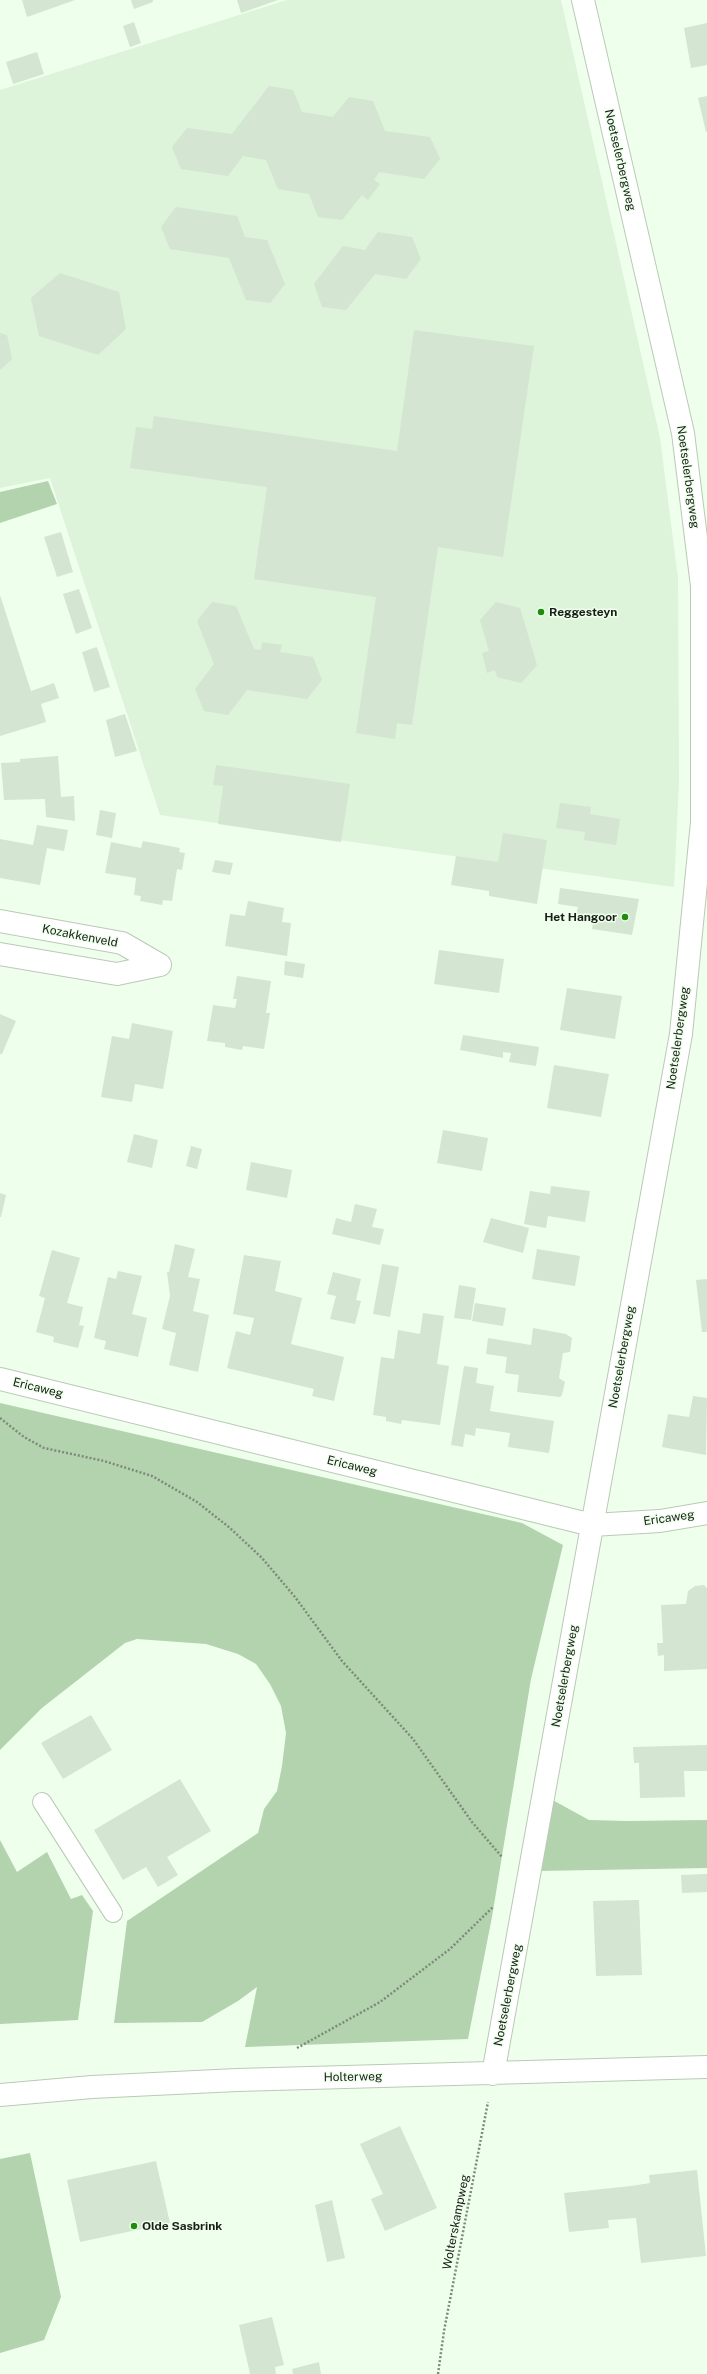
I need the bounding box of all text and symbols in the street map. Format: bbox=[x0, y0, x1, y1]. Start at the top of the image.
street label: Noetselerbergweg bbox=[601, 108, 639, 212]
street label: Noetselerbergweg bbox=[674, 425, 702, 529]
place label: Reggesteyn bbox=[549, 605, 617, 619]
marker: Reggesteyn bbox=[536, 607, 546, 617]
place label: Het Hangoor bbox=[544, 910, 617, 924]
marker: Het Hangoor bbox=[620, 912, 630, 922]
street label: Kozakkenveld bbox=[41, 922, 119, 950]
street label: Noetselerbergweg bbox=[664, 986, 692, 1090]
street label: Noetselerbergweg bbox=[606, 1305, 638, 1409]
street label: Ericaweg bbox=[11, 1375, 65, 1401]
street label: Ericaweg bbox=[325, 1453, 379, 1479]
street label: Ericaweg bbox=[643, 1507, 695, 1529]
street label: Noetselerbergweg bbox=[549, 1624, 581, 1728]
street label: Noetselerbergweg bbox=[491, 1943, 525, 2047]
street label: Holterweg bbox=[324, 2069, 382, 2085]
street label: Wolterskampweg bbox=[440, 2173, 472, 2271]
place label: Olde Sasbrink bbox=[142, 2219, 222, 2233]
marker: Olde Sasbrink bbox=[129, 2221, 139, 2231]

